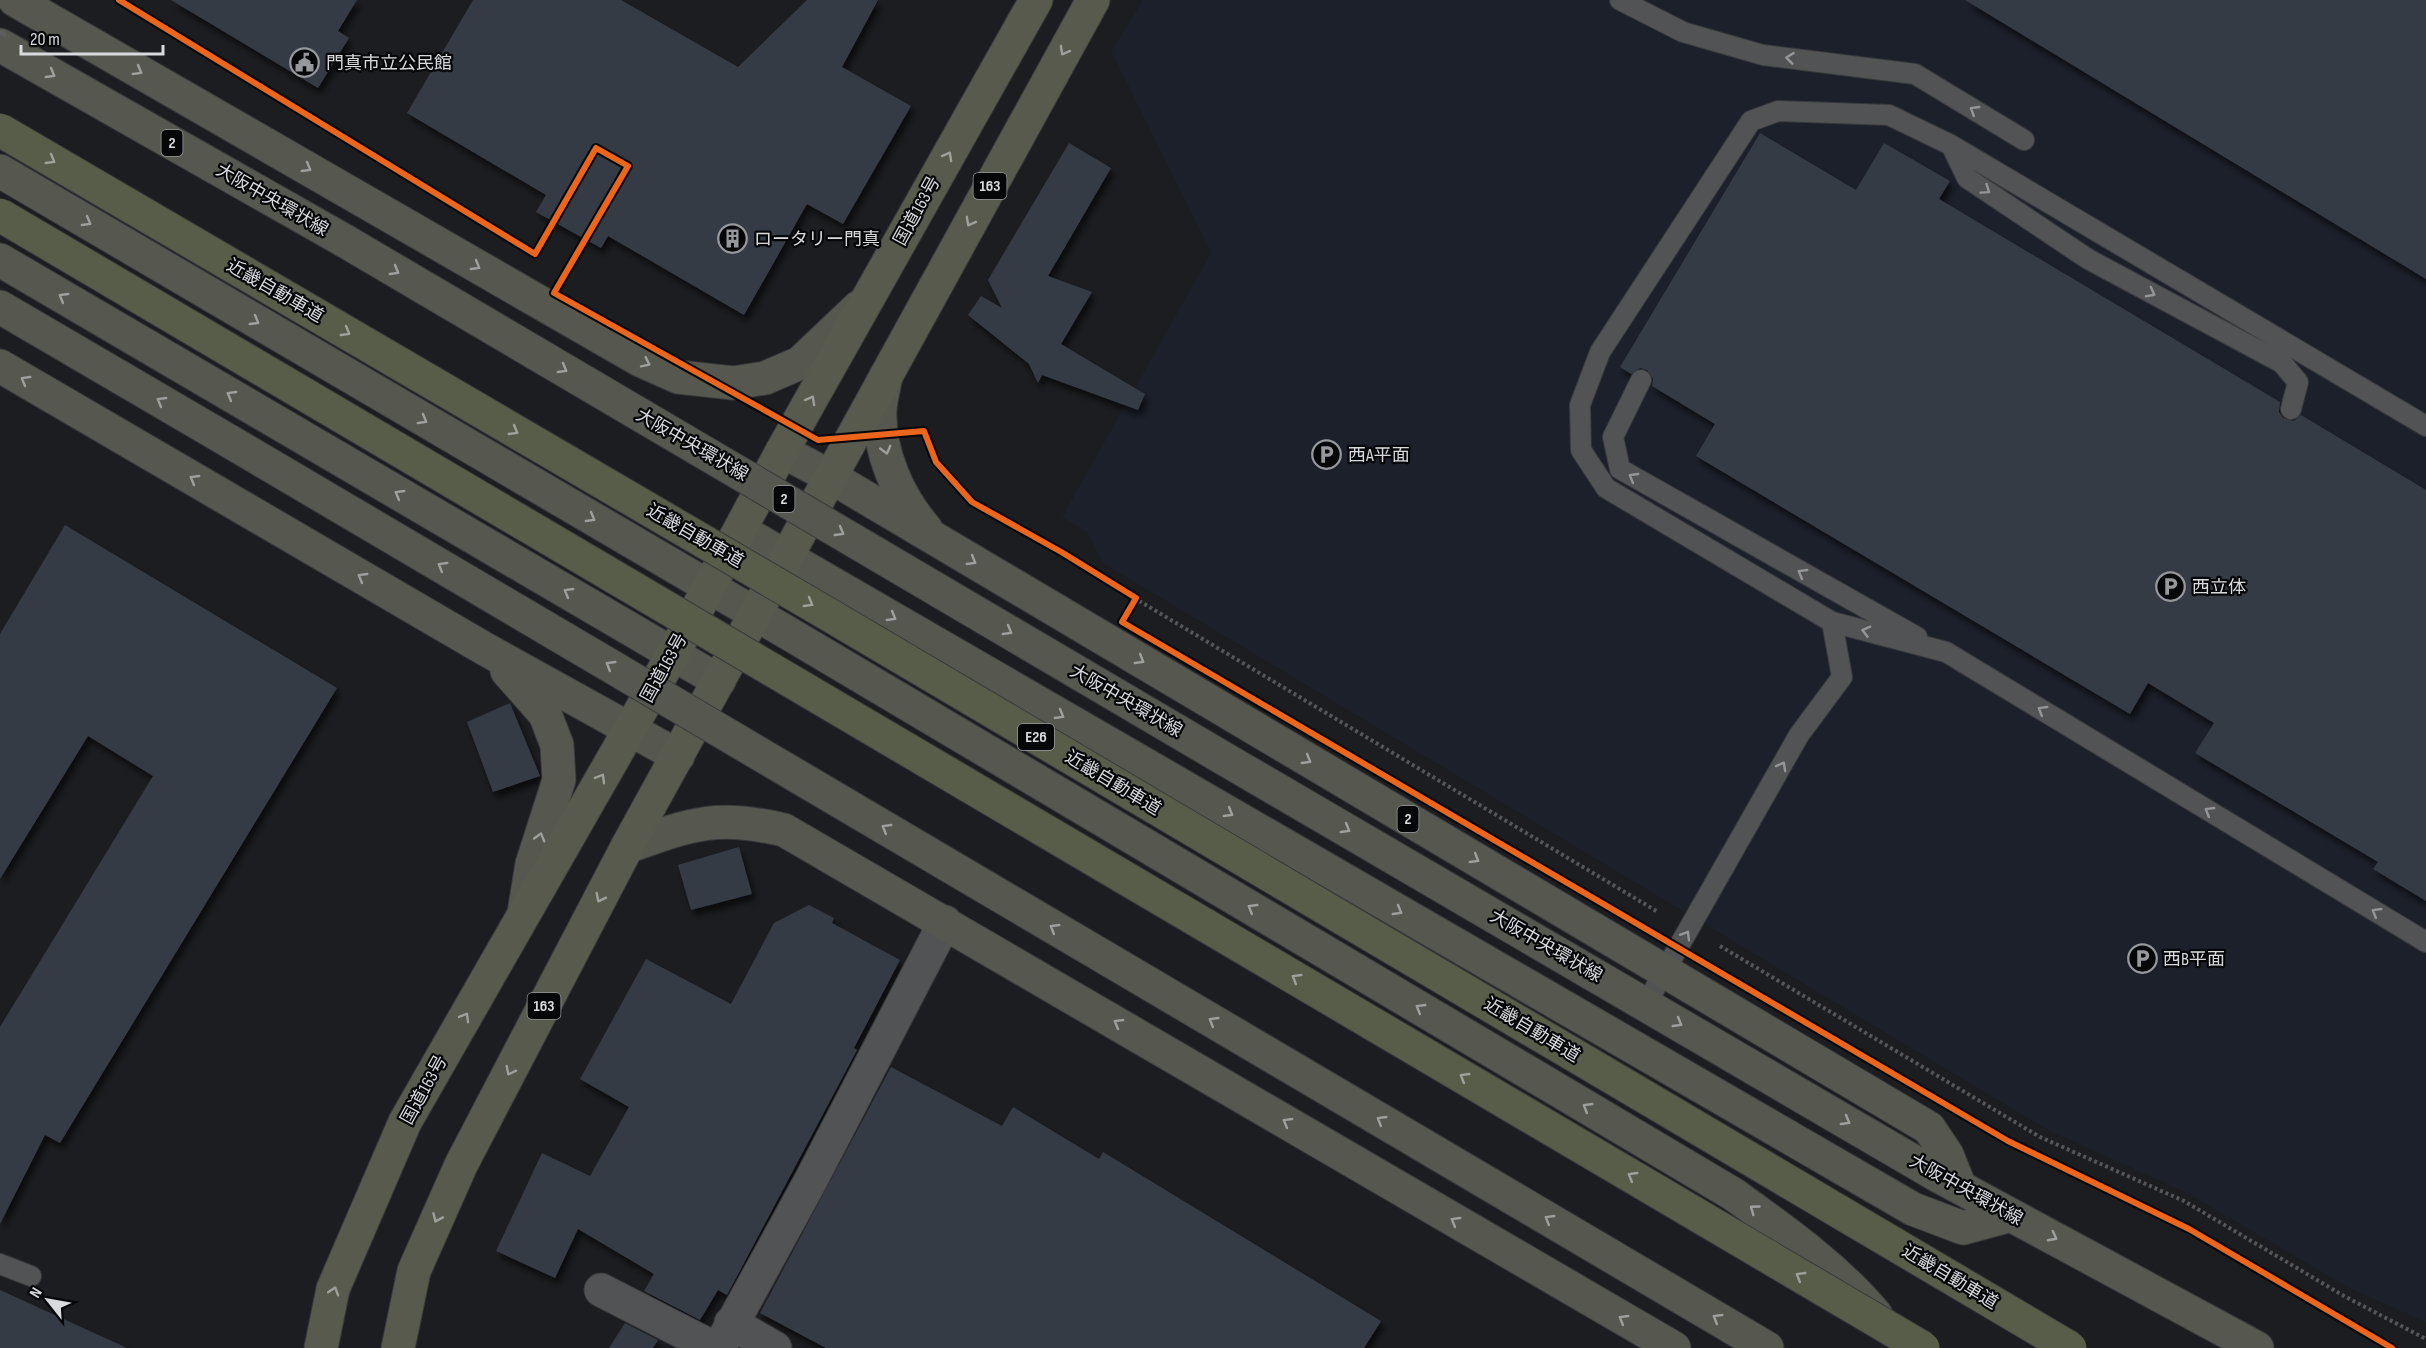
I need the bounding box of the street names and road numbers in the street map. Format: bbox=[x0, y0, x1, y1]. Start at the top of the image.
road number: 2 bbox=[162, 130, 182, 156]
street label: 大阪中央環状線 bbox=[212, 159, 332, 241]
street label: 国道163号 bbox=[889, 173, 945, 249]
road number: 163 bbox=[974, 173, 1006, 199]
street label: 近畿自動車道 bbox=[223, 255, 327, 327]
street label: 大阪中央環状線 bbox=[632, 404, 752, 486]
road number: 2 bbox=[774, 486, 794, 512]
street label: 近畿自動車道 bbox=[643, 500, 747, 572]
street label: 国道163号 bbox=[636, 630, 692, 706]
street label: 大阪中央環状線 bbox=[1066, 660, 1186, 742]
road number: E26 bbox=[1018, 724, 1054, 750]
street label: 近畿自動車道 bbox=[1061, 746, 1165, 820]
road number: 2 bbox=[1398, 806, 1418, 832]
street label: 大阪中央環状線 bbox=[1486, 905, 1606, 987]
road number: 163 bbox=[528, 993, 560, 1019]
street label: 近畿自動車道 bbox=[1480, 993, 1584, 1067]
street label: 国道163号 bbox=[396, 1052, 452, 1128]
street label: 大阪中央環状線 bbox=[1906, 1150, 2026, 1230]
street label: 近畿自動車道 bbox=[1898, 1240, 2002, 1314]

